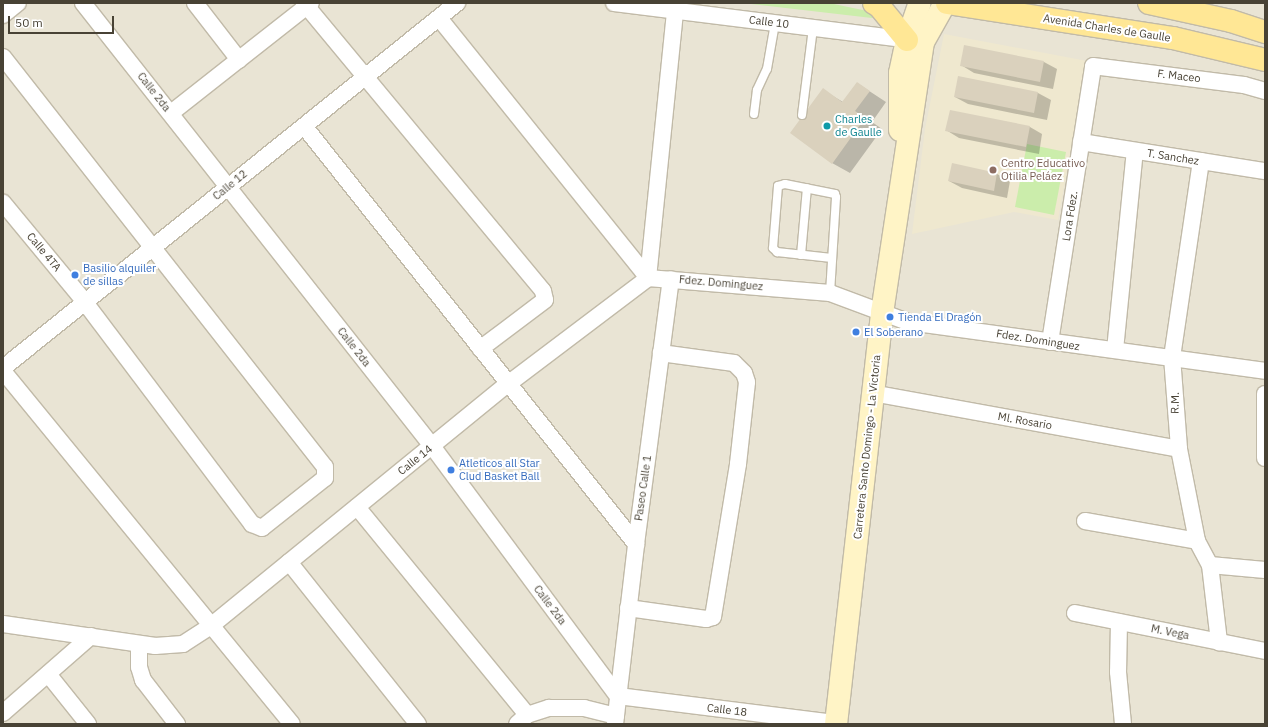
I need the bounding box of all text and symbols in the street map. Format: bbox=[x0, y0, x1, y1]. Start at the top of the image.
scale bar bbox=[10, 8, 116, 34]
street label: Avenida Charles de Gaulle bbox=[1042, 11, 1172, 45]
street label: Calle 10 bbox=[748, 13, 790, 31]
text: 50 m bbox=[15, 15, 43, 30]
street label: F. Maceo bbox=[1157, 67, 1201, 85]
street label: Calle 2da bbox=[135, 70, 173, 114]
place label: Charles de Gaulle bbox=[835, 113, 882, 139]
marker: Charles de Gaulle bbox=[822, 121, 832, 131]
street label: T. Sanchez bbox=[1146, 146, 1200, 168]
place label: Centro Educativo Otilia Peláez bbox=[1001, 157, 1085, 183]
marker: Centro Educativo Otilia Peláez bbox=[988, 165, 998, 175]
street label: Calle 12 bbox=[210, 167, 250, 203]
street label: Lora Fdez. bbox=[1060, 190, 1080, 242]
street label: Calle 4TA bbox=[24, 230, 64, 274]
place label: Basilio alquiler de sillas bbox=[83, 262, 156, 288]
marker: Basilio alquiler de sillas bbox=[70, 270, 80, 280]
street label: Fdez. Dominguez bbox=[678, 273, 764, 293]
place label: Tienda El Dragón bbox=[898, 310, 982, 324]
marker: Tienda El Dragón bbox=[885, 312, 895, 322]
street label: Calle 2da bbox=[335, 325, 373, 369]
place label: El Soberano bbox=[864, 325, 923, 339]
marker: El Soberano bbox=[851, 327, 861, 337]
street label: Fdez. Dominguez bbox=[995, 327, 1081, 353]
street label: Carretera Santo Domingo - La Victoria bbox=[851, 354, 883, 540]
street label: R.M. bbox=[1168, 392, 1182, 414]
street label: Ml. Rosario bbox=[997, 410, 1053, 432]
street label: Calle 14 bbox=[395, 442, 435, 478]
street label: Paseo Calle 1 bbox=[632, 454, 654, 522]
place label: Atleticos all Star Clud Basket Ball bbox=[459, 457, 540, 483]
marker: Atleticos all Star Clud Basket Ball bbox=[446, 465, 456, 475]
street label: Calle 2da bbox=[531, 583, 569, 627]
street label: M. Vega bbox=[1150, 622, 1190, 642]
street label: Calle 18 bbox=[706, 701, 748, 719]

